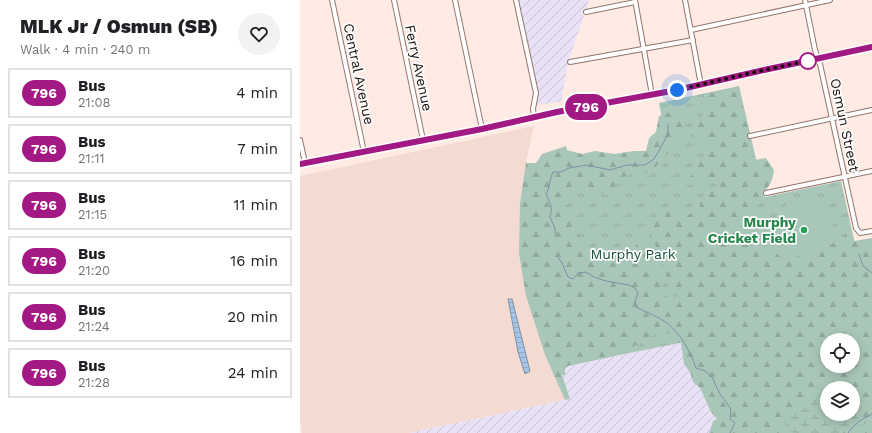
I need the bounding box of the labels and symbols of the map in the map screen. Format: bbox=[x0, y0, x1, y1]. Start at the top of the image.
street label: Central Avenue bbox=[340, 22, 378, 126]
street label: Ferry Avenue bbox=[402, 23, 436, 113]
unlabelled marker bbox=[799, 52, 817, 70]
street label: Osmun Street bbox=[827, 77, 863, 173]
your location bbox=[667, 80, 687, 100]
line badge: 796 bbox=[563, 94, 609, 120]
place label: Murphy Cricket Field bbox=[708, 214, 796, 246]
marker: Murphy Cricket Field bbox=[799, 225, 809, 235]
park label: Murphy Park bbox=[590, 246, 676, 262]

